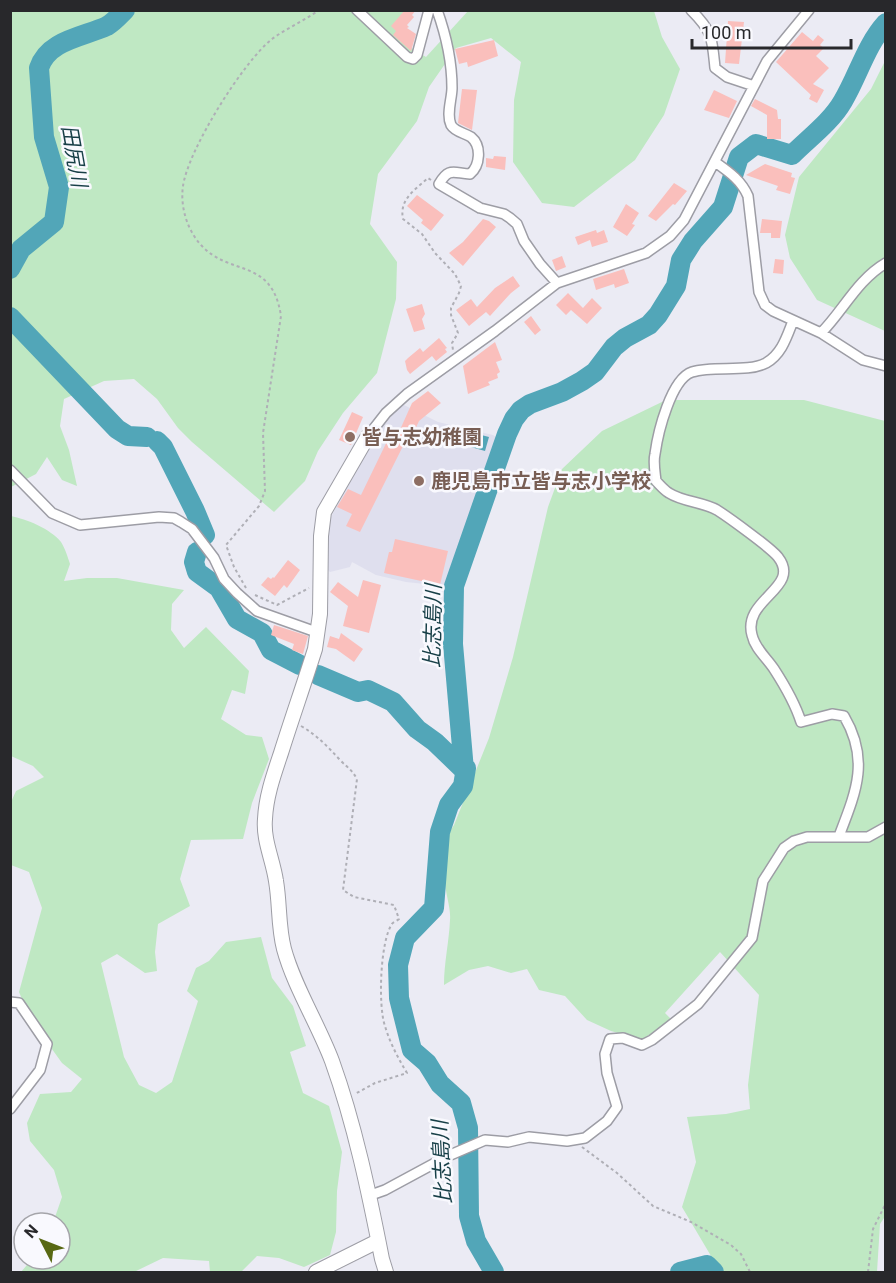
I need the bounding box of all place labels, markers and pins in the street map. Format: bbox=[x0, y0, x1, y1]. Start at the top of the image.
place label: 皆与志幼稚園 bbox=[362, 425, 482, 449]
marker: 皆与志幼稚園 bbox=[343, 430, 357, 444]
place label: 鹿児島市立皆与志小学校 bbox=[431, 469, 651, 493]
marker: 鹿児島市立皆与志小学校 bbox=[412, 474, 426, 488]

